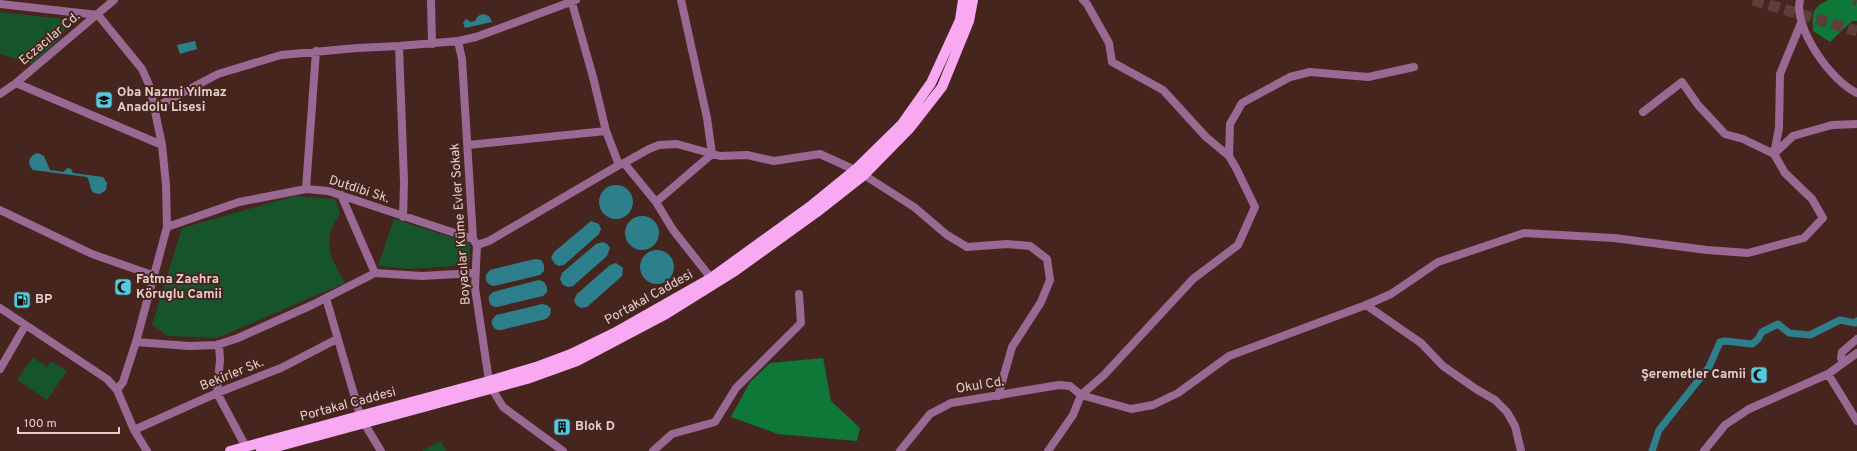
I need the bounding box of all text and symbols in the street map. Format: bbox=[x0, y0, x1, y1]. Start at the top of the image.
street label: Eczacılar Cd. bbox=[16, 9, 84, 69]
place label: Oba Nazmi Yılmaz Anadolu Lisesi bbox=[117, 85, 227, 116]
school or university icon: Oba Nazmi Yılmaz Anadolu Lisesi bbox=[94, 90, 114, 110]
street label: Boyacılar Küme Evler Sokak bbox=[447, 142, 475, 306]
street label: Dutdibi Sk. bbox=[327, 173, 391, 207]
street label: Portakal Caddesi bbox=[602, 267, 696, 329]
place label: Fatma Zaehra Köruglu Camii bbox=[136, 272, 222, 303]
mosque icon: Fatma Zaehra Köruglu Camii bbox=[113, 277, 133, 297]
fuel station icon: BP bbox=[12, 290, 32, 310]
place label: BP bbox=[35, 292, 53, 308]
street label: Bekirler Sk. bbox=[198, 355, 266, 395]
mosque icon: Şeremetler Camii bbox=[1749, 365, 1769, 385]
place label: Şeremetler Camii bbox=[1641, 367, 1746, 383]
street label: Okul Cd. bbox=[955, 374, 1005, 398]
street label: Portakal Caddesi bbox=[298, 385, 398, 425]
scale bar bbox=[18, 409, 119, 435]
text: 100 m bbox=[24, 416, 57, 432]
building icon: Blok D bbox=[552, 417, 572, 437]
place label: Blok D bbox=[575, 419, 615, 435]

